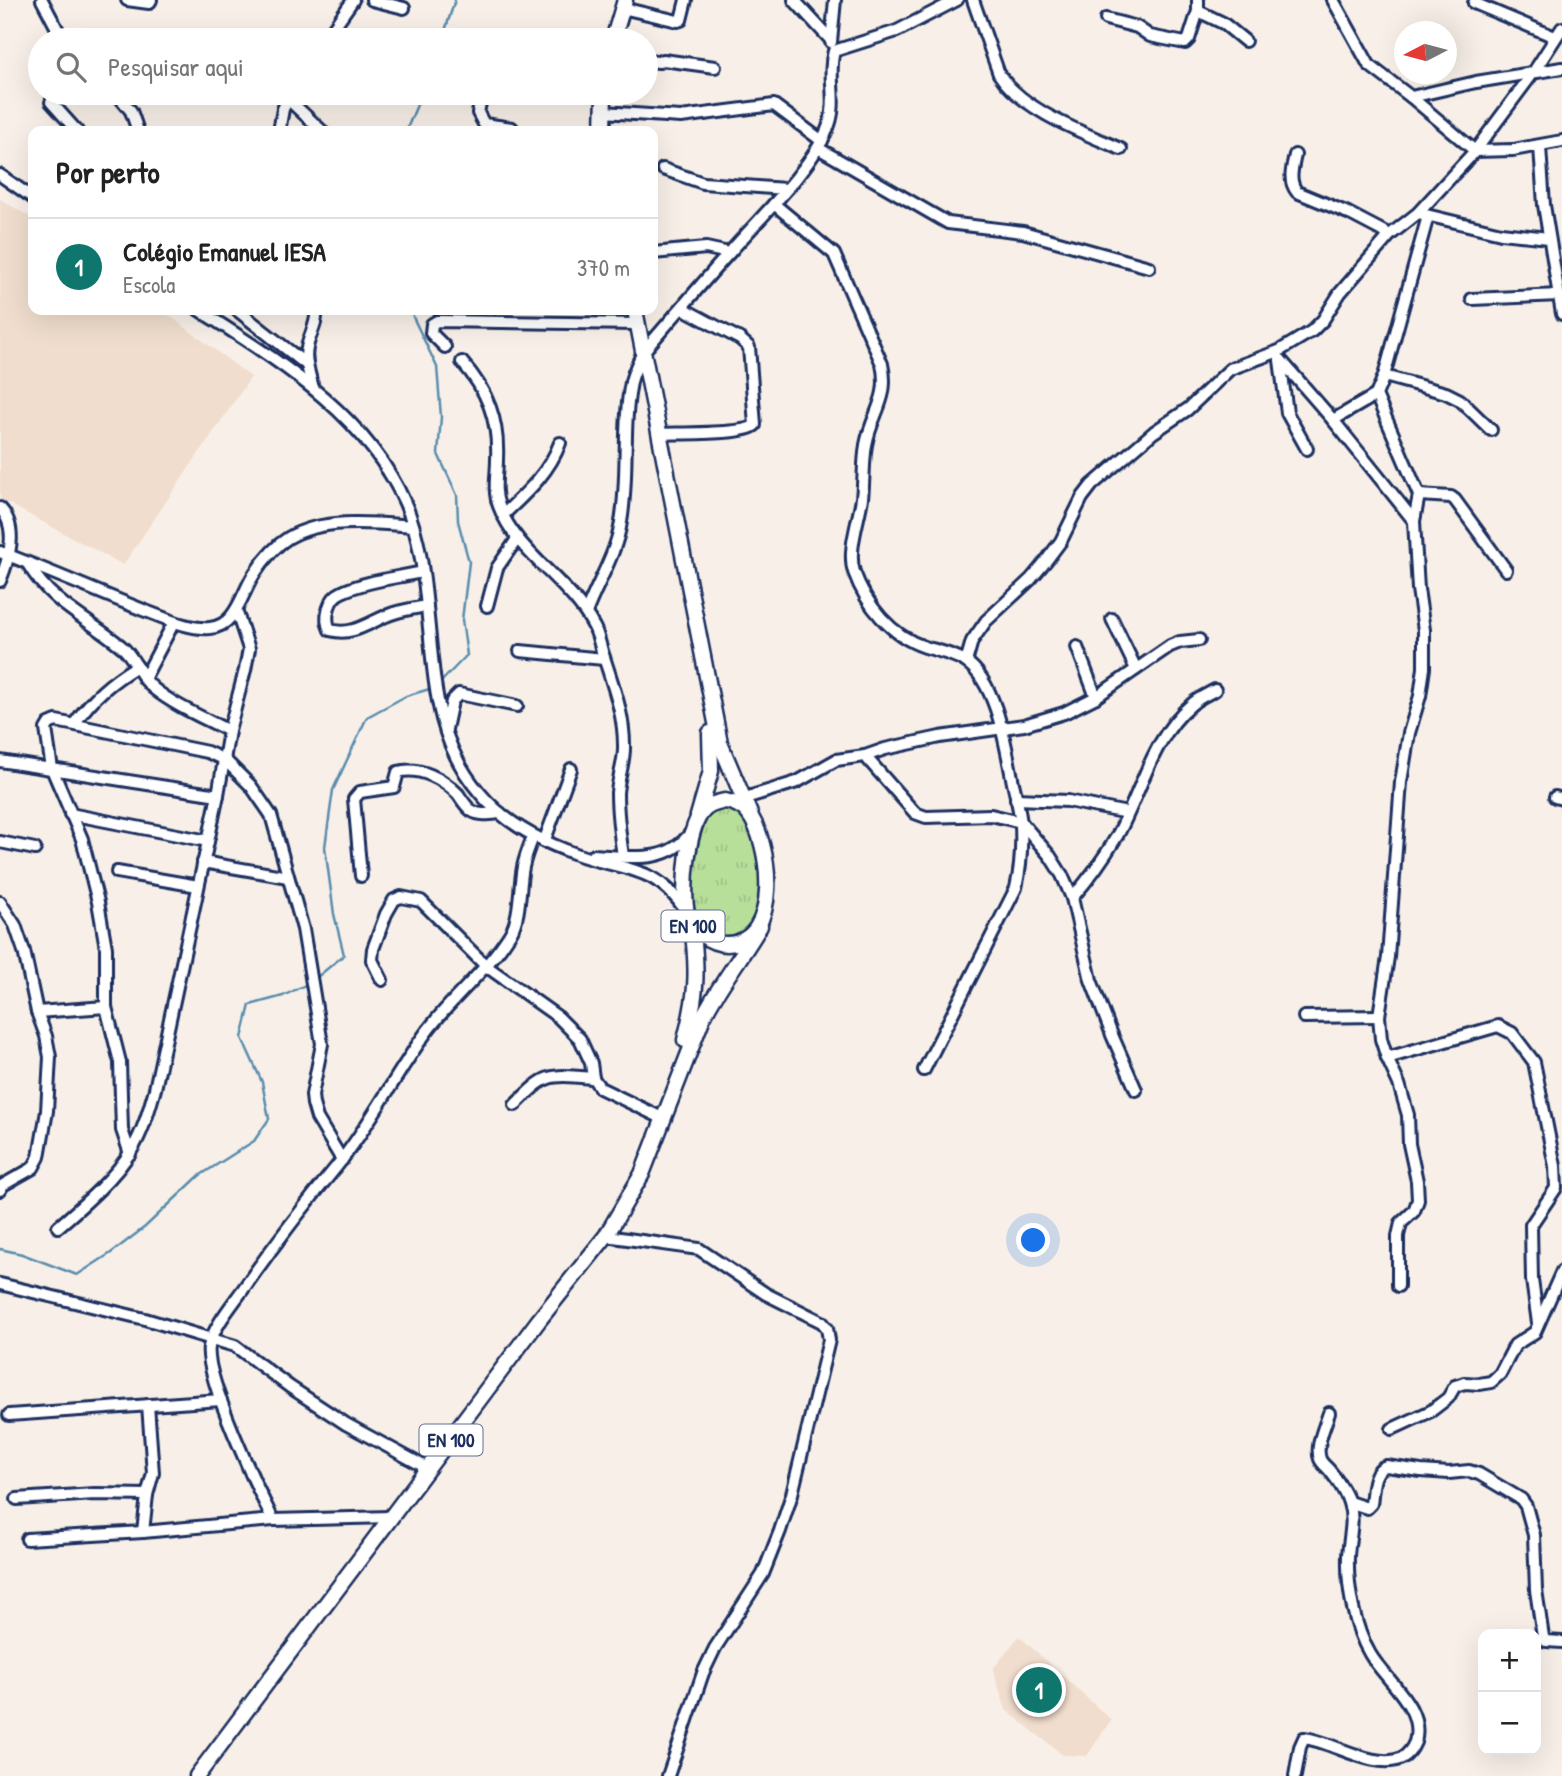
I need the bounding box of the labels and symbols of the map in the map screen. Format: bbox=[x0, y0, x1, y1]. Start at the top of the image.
north arrow bbox=[1394, 21, 1457, 84]
road number: EN 100 bbox=[662, 910, 724, 942]
your location bbox=[1016, 1223, 1050, 1257]
road number: EN 100 bbox=[420, 1424, 482, 1456]
pin: 1 bbox=[1016, 1664, 1062, 1716]

